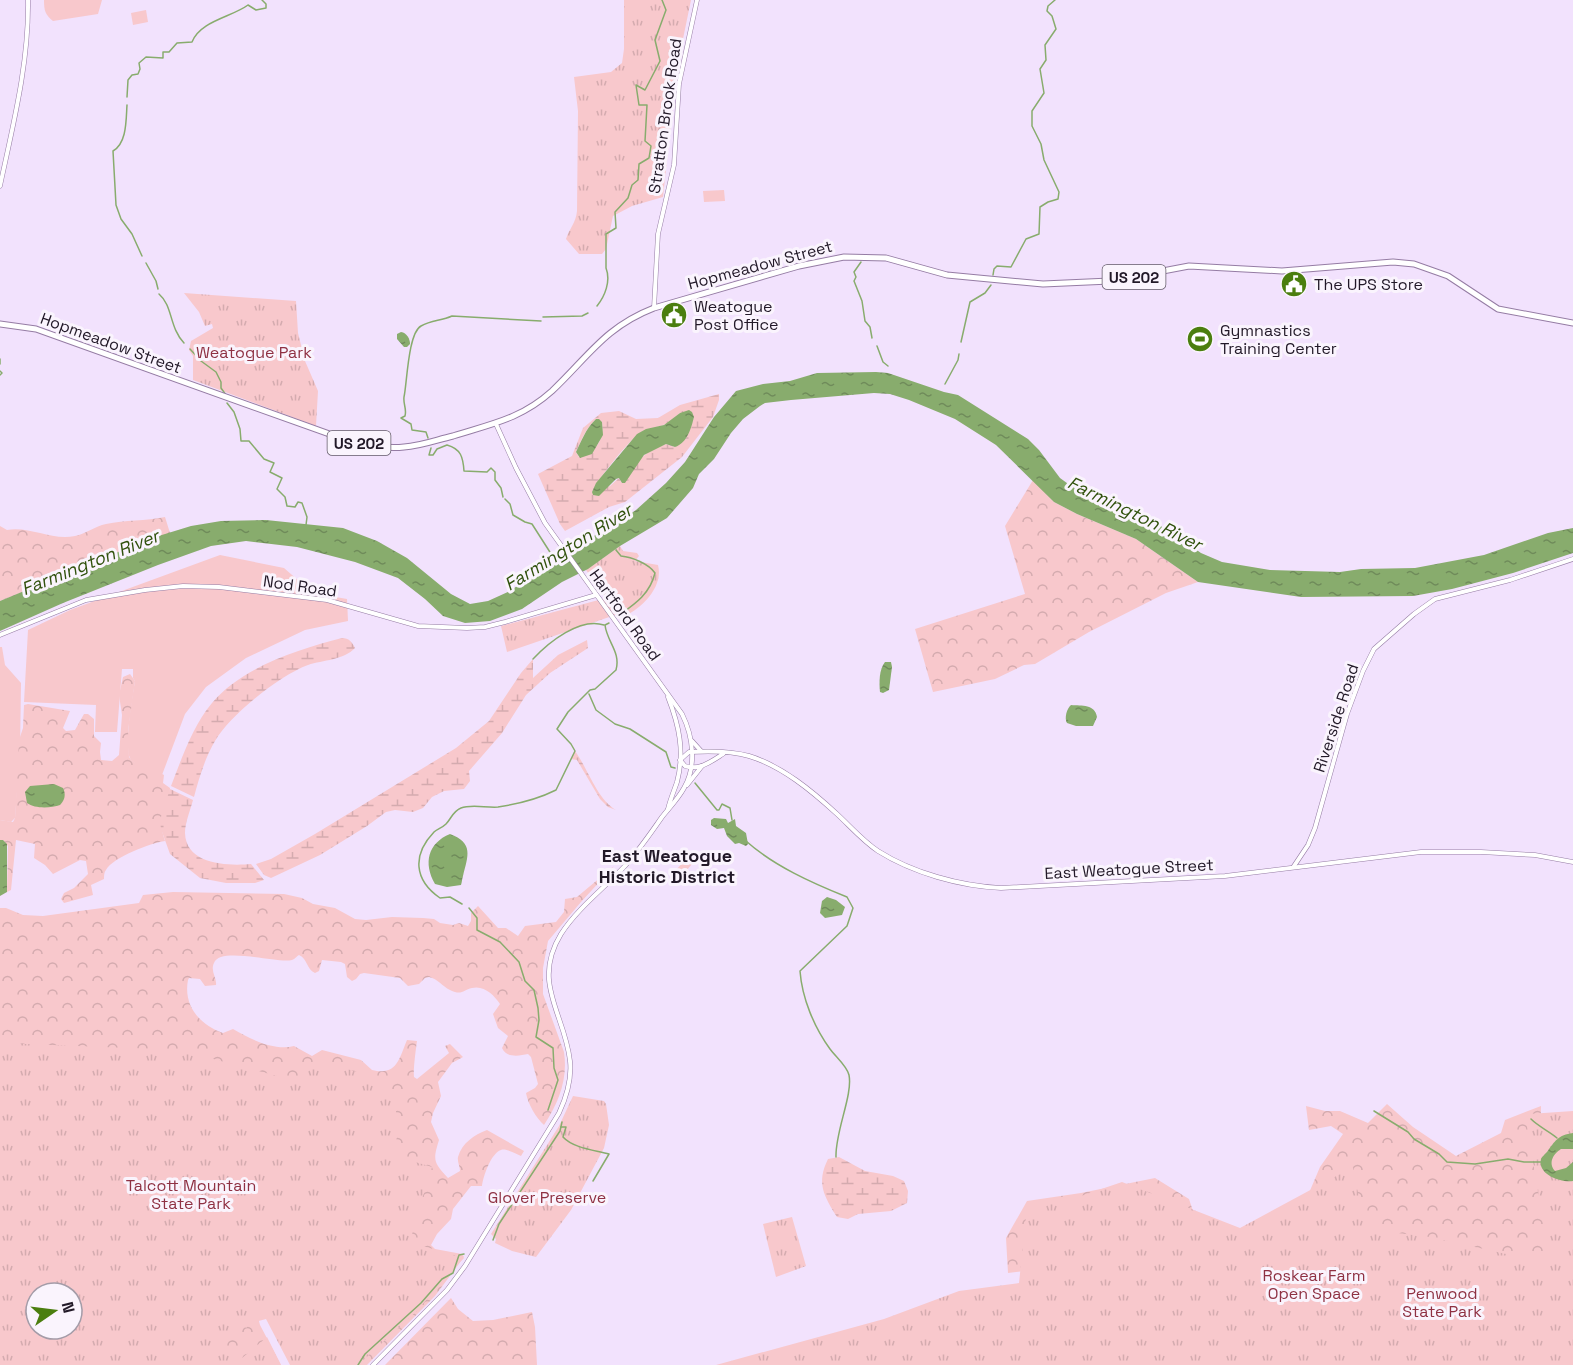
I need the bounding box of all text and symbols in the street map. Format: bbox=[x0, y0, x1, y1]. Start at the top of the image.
street label: Stratton Brook Road bbox=[644, 37, 686, 195]
street label: Hopmeadow Street bbox=[685, 236, 835, 294]
road number: US 202 bbox=[1102, 265, 1166, 289]
public building icon: The UPS Store bbox=[1279, 269, 1309, 299]
place label: The UPS Store bbox=[1314, 274, 1423, 295]
place label: Weatogue Post Office bbox=[694, 296, 778, 335]
public building icon: Weatogue Post Office bbox=[659, 300, 689, 330]
street label: Hopmeadow Street bbox=[38, 308, 184, 378]
place label: Gymnastics Training Center bbox=[1220, 320, 1337, 359]
sports icon: Gymnastics Training Center bbox=[1185, 324, 1215, 354]
park label: Weatogue Park bbox=[196, 342, 312, 363]
road number: US 202 bbox=[328, 431, 391, 455]
water label: Farmington River bbox=[1064, 471, 1208, 556]
water label: Farmington River bbox=[500, 497, 638, 596]
water label: Farmington River bbox=[18, 523, 164, 600]
street label: Hartford Road bbox=[585, 565, 665, 665]
street label: Nod Road bbox=[262, 570, 338, 602]
street label: Riverside Road bbox=[1309, 661, 1363, 775]
district label: East Weatogue Historic District bbox=[599, 844, 735, 888]
street label: East Weatogue Street bbox=[1044, 854, 1214, 884]
park label: Talcott Mountain State Park bbox=[126, 1175, 256, 1214]
park label: Glover Preserve bbox=[488, 1187, 606, 1208]
park label: Roskear Farm Open Space bbox=[1263, 1265, 1365, 1304]
north arrow bbox=[24, 1281, 84, 1341]
park label: Penwood State Park bbox=[1402, 1283, 1482, 1322]
text: N bbox=[57, 1300, 80, 1315]

